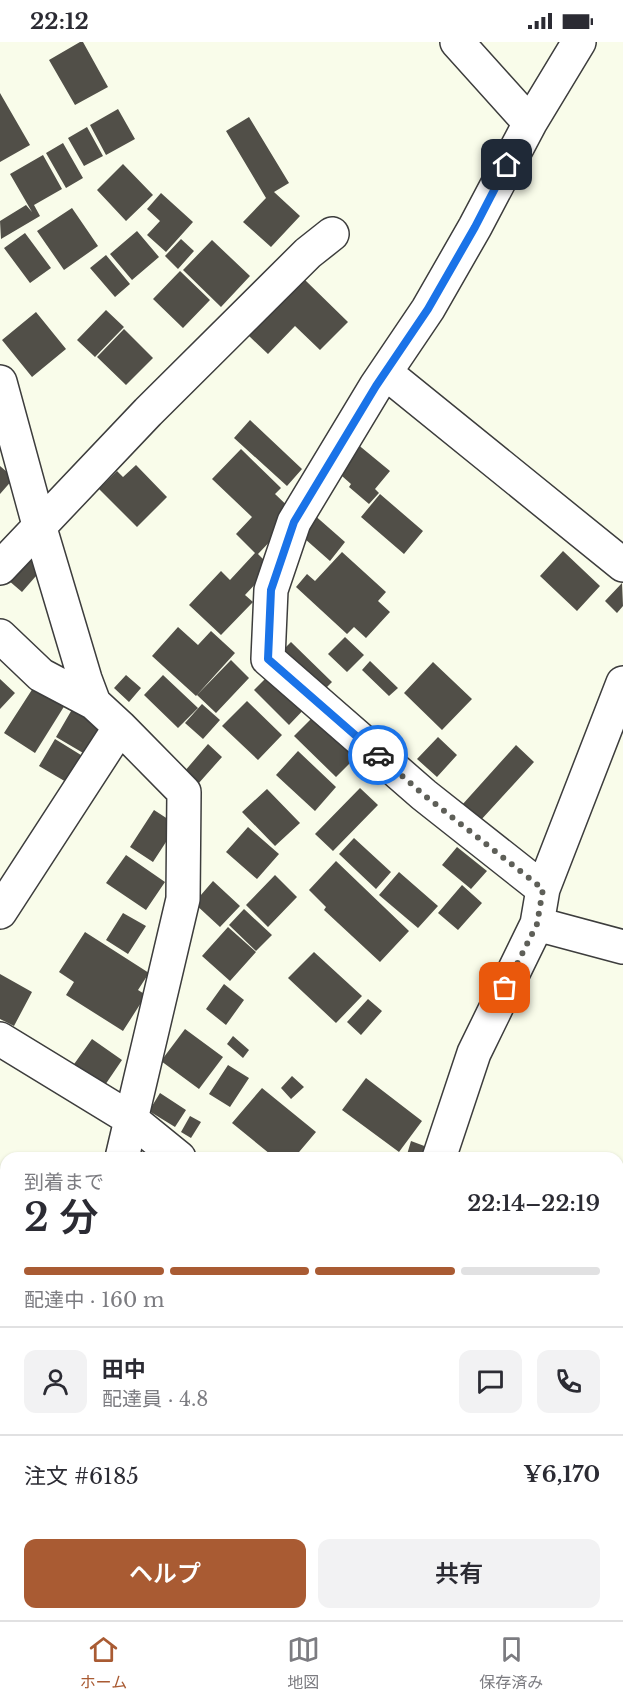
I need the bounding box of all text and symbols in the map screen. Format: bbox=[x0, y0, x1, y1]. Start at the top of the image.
text: 22:12 bbox=[30, 8, 89, 35]
pin bbox=[481, 139, 532, 190]
icon: home bbox=[490, 148, 523, 181]
courier bbox=[348, 725, 408, 785]
icon: car bbox=[362, 739, 395, 772]
pin bbox=[479, 962, 530, 1013]
icon: bag bbox=[488, 971, 521, 1004]
text: 到着まで bbox=[24, 1170, 104, 1194]
text: 22:14–22:19 bbox=[467, 1190, 600, 1217]
text: 2 分 bbox=[24, 1193, 99, 1242]
text: 配達中 · 160 m bbox=[24, 1288, 164, 1312]
button: person bbox=[24, 1350, 87, 1413]
button: chat bbox=[459, 1350, 522, 1413]
button: phone bbox=[537, 1350, 600, 1413]
text: 田中 bbox=[102, 1356, 146, 1383]
text: 配達員 · 4.8 bbox=[102, 1387, 208, 1411]
text: ¥6,170 bbox=[523, 1461, 600, 1488]
text: 注文 #6185 bbox=[24, 1463, 139, 1490]
button: ヘルプ bbox=[24, 1539, 306, 1608]
button: 共有 bbox=[318, 1539, 600, 1608]
tab: ホーム bbox=[80, 1633, 127, 1693]
tab: 地図 bbox=[287, 1633, 320, 1693]
tab: 保存済み bbox=[479, 1633, 543, 1693]

